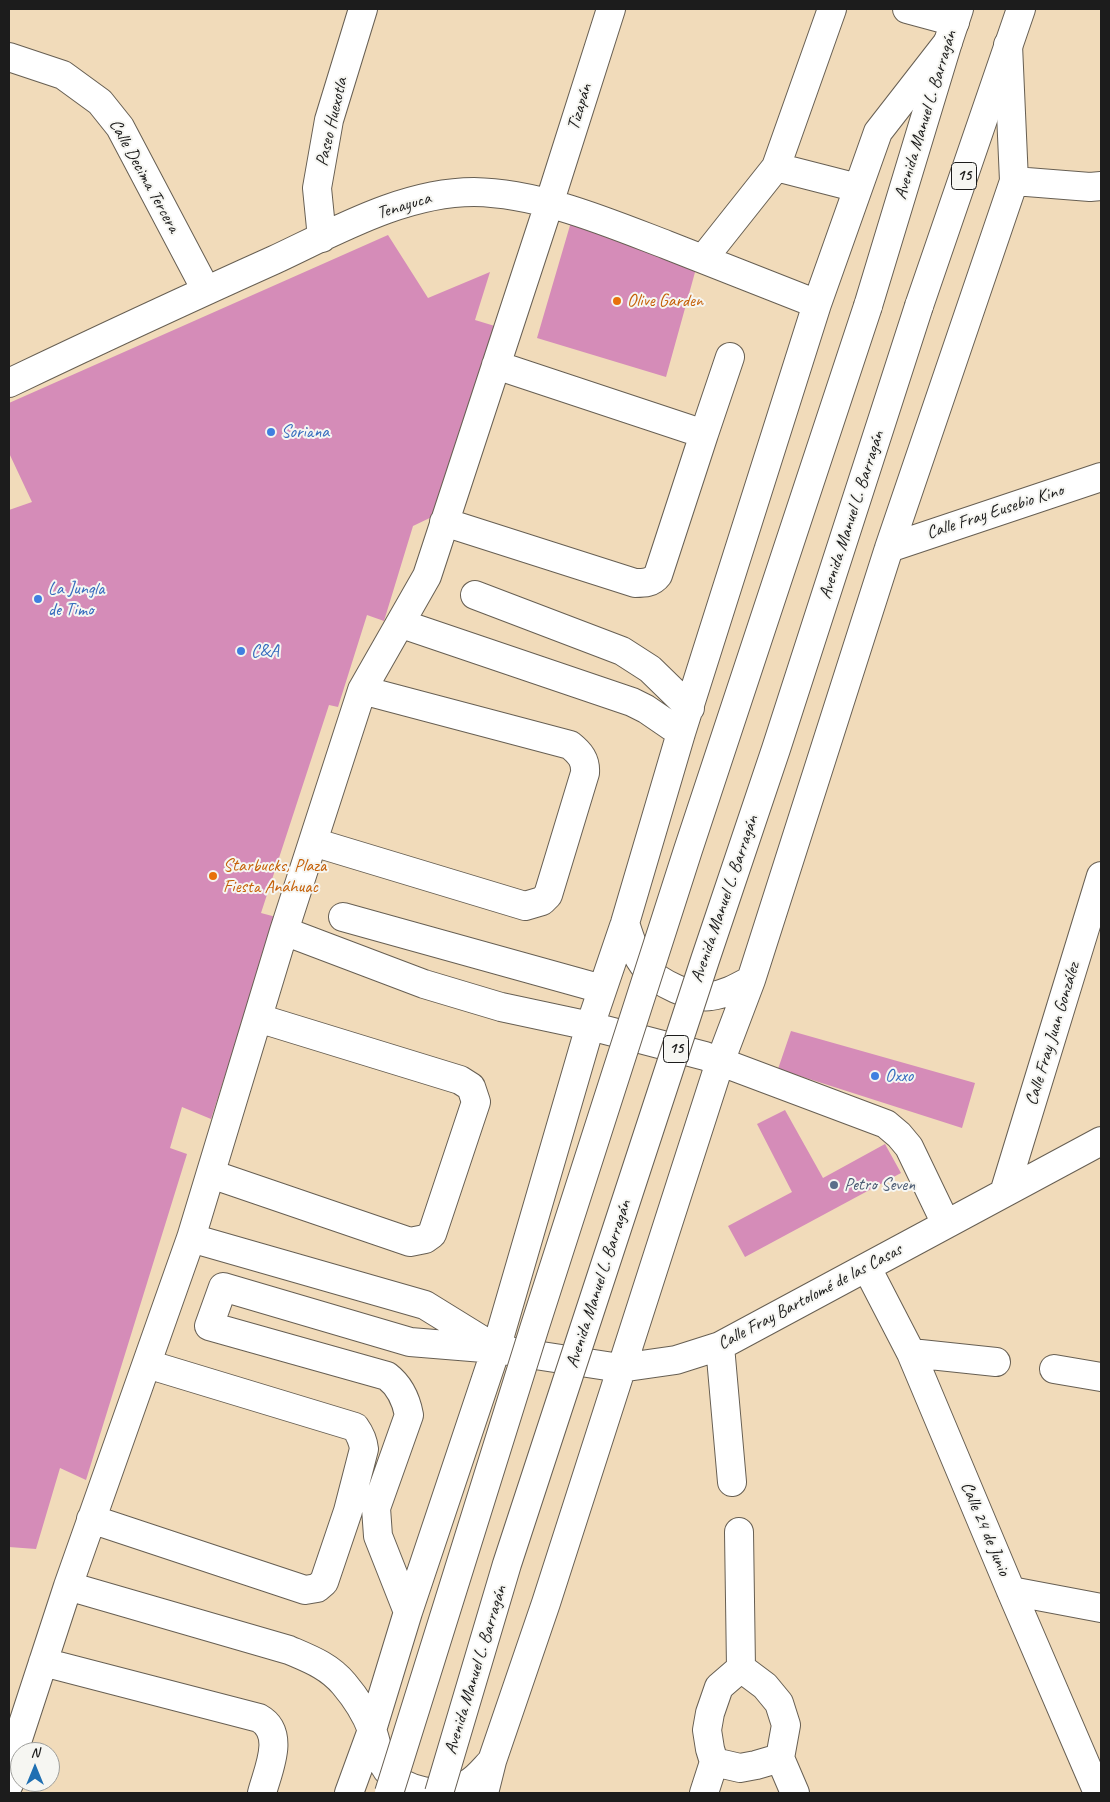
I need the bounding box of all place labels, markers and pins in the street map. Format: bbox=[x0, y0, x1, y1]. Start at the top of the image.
place label: Olive Garden bbox=[627, 290, 703, 312]
marker: Olive Garden bbox=[611, 295, 623, 307]
place label: Soriana bbox=[281, 421, 329, 443]
marker: Soriana bbox=[265, 426, 277, 438]
place label: La Jungla de Timo bbox=[48, 578, 104, 620]
marker: La Jungla de Timo bbox=[32, 593, 44, 605]
place label: C&A bbox=[251, 640, 279, 662]
marker: C&A bbox=[235, 645, 247, 657]
place label: Starbucks, Plaza Fiesta Anáhuac bbox=[223, 855, 326, 898]
marker: Starbucks, Plaza Fiesta Anáhuac bbox=[207, 870, 219, 882]
place label: Oxxo bbox=[885, 1065, 913, 1087]
marker: Oxxo bbox=[869, 1070, 881, 1082]
place label: Petro Seven bbox=[844, 1174, 915, 1196]
marker: Petro Seven bbox=[828, 1179, 840, 1191]

